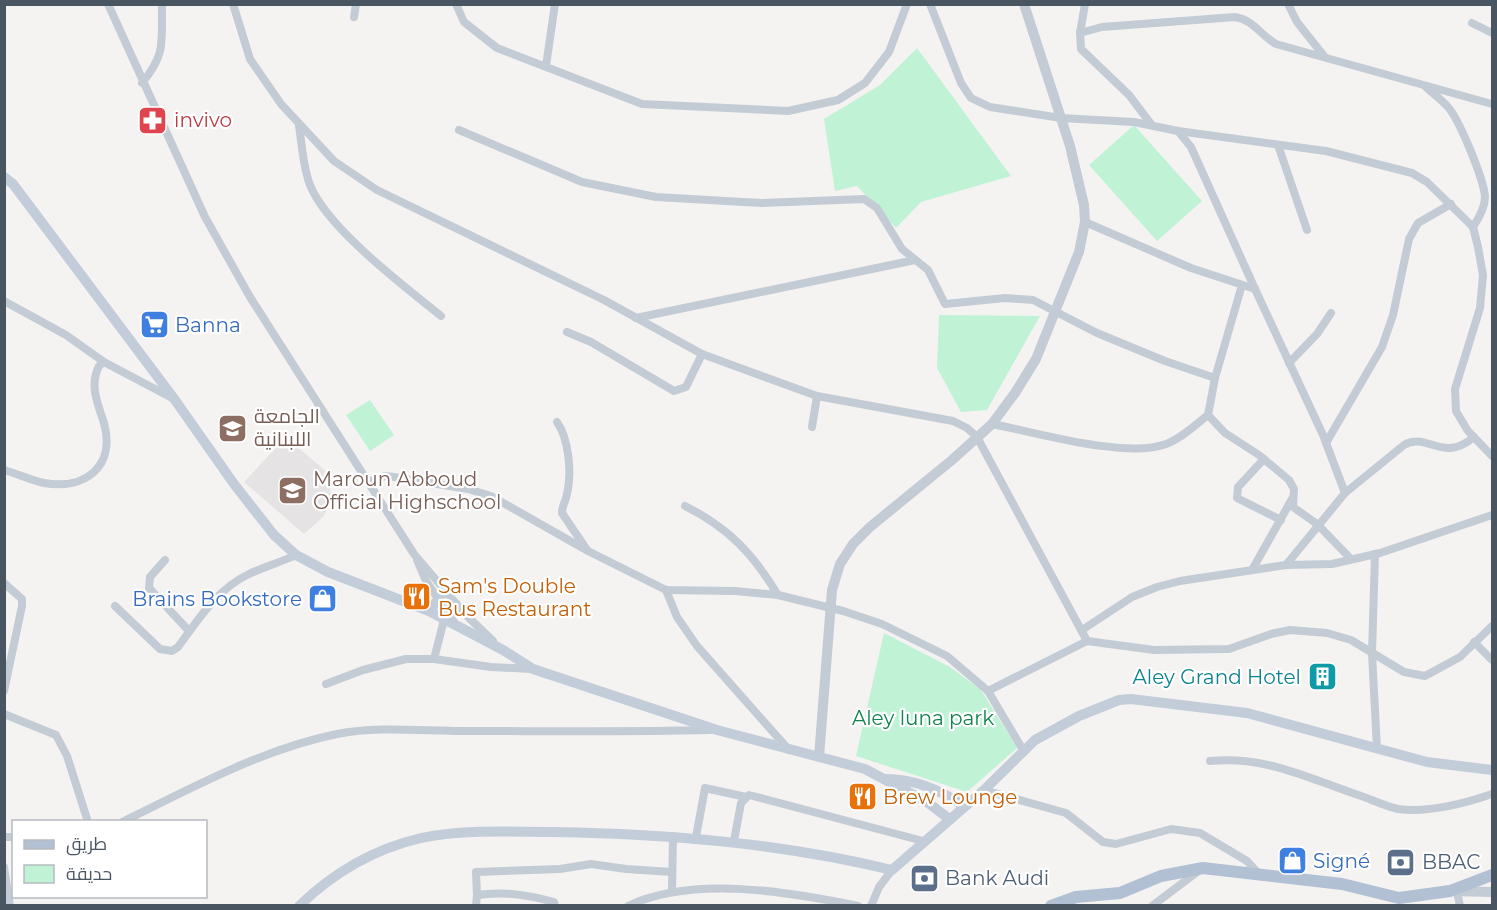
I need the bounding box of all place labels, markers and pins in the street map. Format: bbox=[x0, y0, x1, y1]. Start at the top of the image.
pharmacy icon: invivo bbox=[137, 104, 169, 136]
place label: invivo bbox=[174, 108, 232, 132]
supermarket icon: Banna bbox=[138, 309, 170, 341]
place label: Banna bbox=[175, 313, 241, 337]
place label: الجامعة اللبنانية bbox=[254, 404, 320, 451]
school or university icon: الجامعة اللبنانية bbox=[217, 412, 249, 444]
place label: Maroun Abboud Official Highschool bbox=[313, 467, 501, 514]
school or university icon: Maroun Abboud Official Highschool bbox=[276, 475, 308, 507]
place label: Sam's Double Bus Restaurant bbox=[438, 574, 591, 621]
restaurant icon: Sam's Double Bus Restaurant bbox=[401, 581, 433, 613]
shop icon: Brains Bookstore bbox=[307, 583, 339, 615]
place label: Brains Bookstore bbox=[132, 587, 302, 611]
building icon: Aley Grand Hotel bbox=[1306, 661, 1338, 693]
place label: Aley Grand Hotel bbox=[1132, 665, 1301, 689]
restaurant icon: Brew Lounge bbox=[846, 781, 878, 813]
place label: Brew Lounge bbox=[883, 785, 1017, 809]
shop icon: Signé bbox=[1276, 845, 1308, 877]
bank icon: BBAC bbox=[1385, 846, 1417, 878]
place label: Signé bbox=[1313, 849, 1370, 873]
place label: BBAC bbox=[1422, 850, 1480, 874]
bank icon: Bank Audi bbox=[908, 862, 940, 894]
place label: Bank Audi bbox=[945, 866, 1049, 890]

